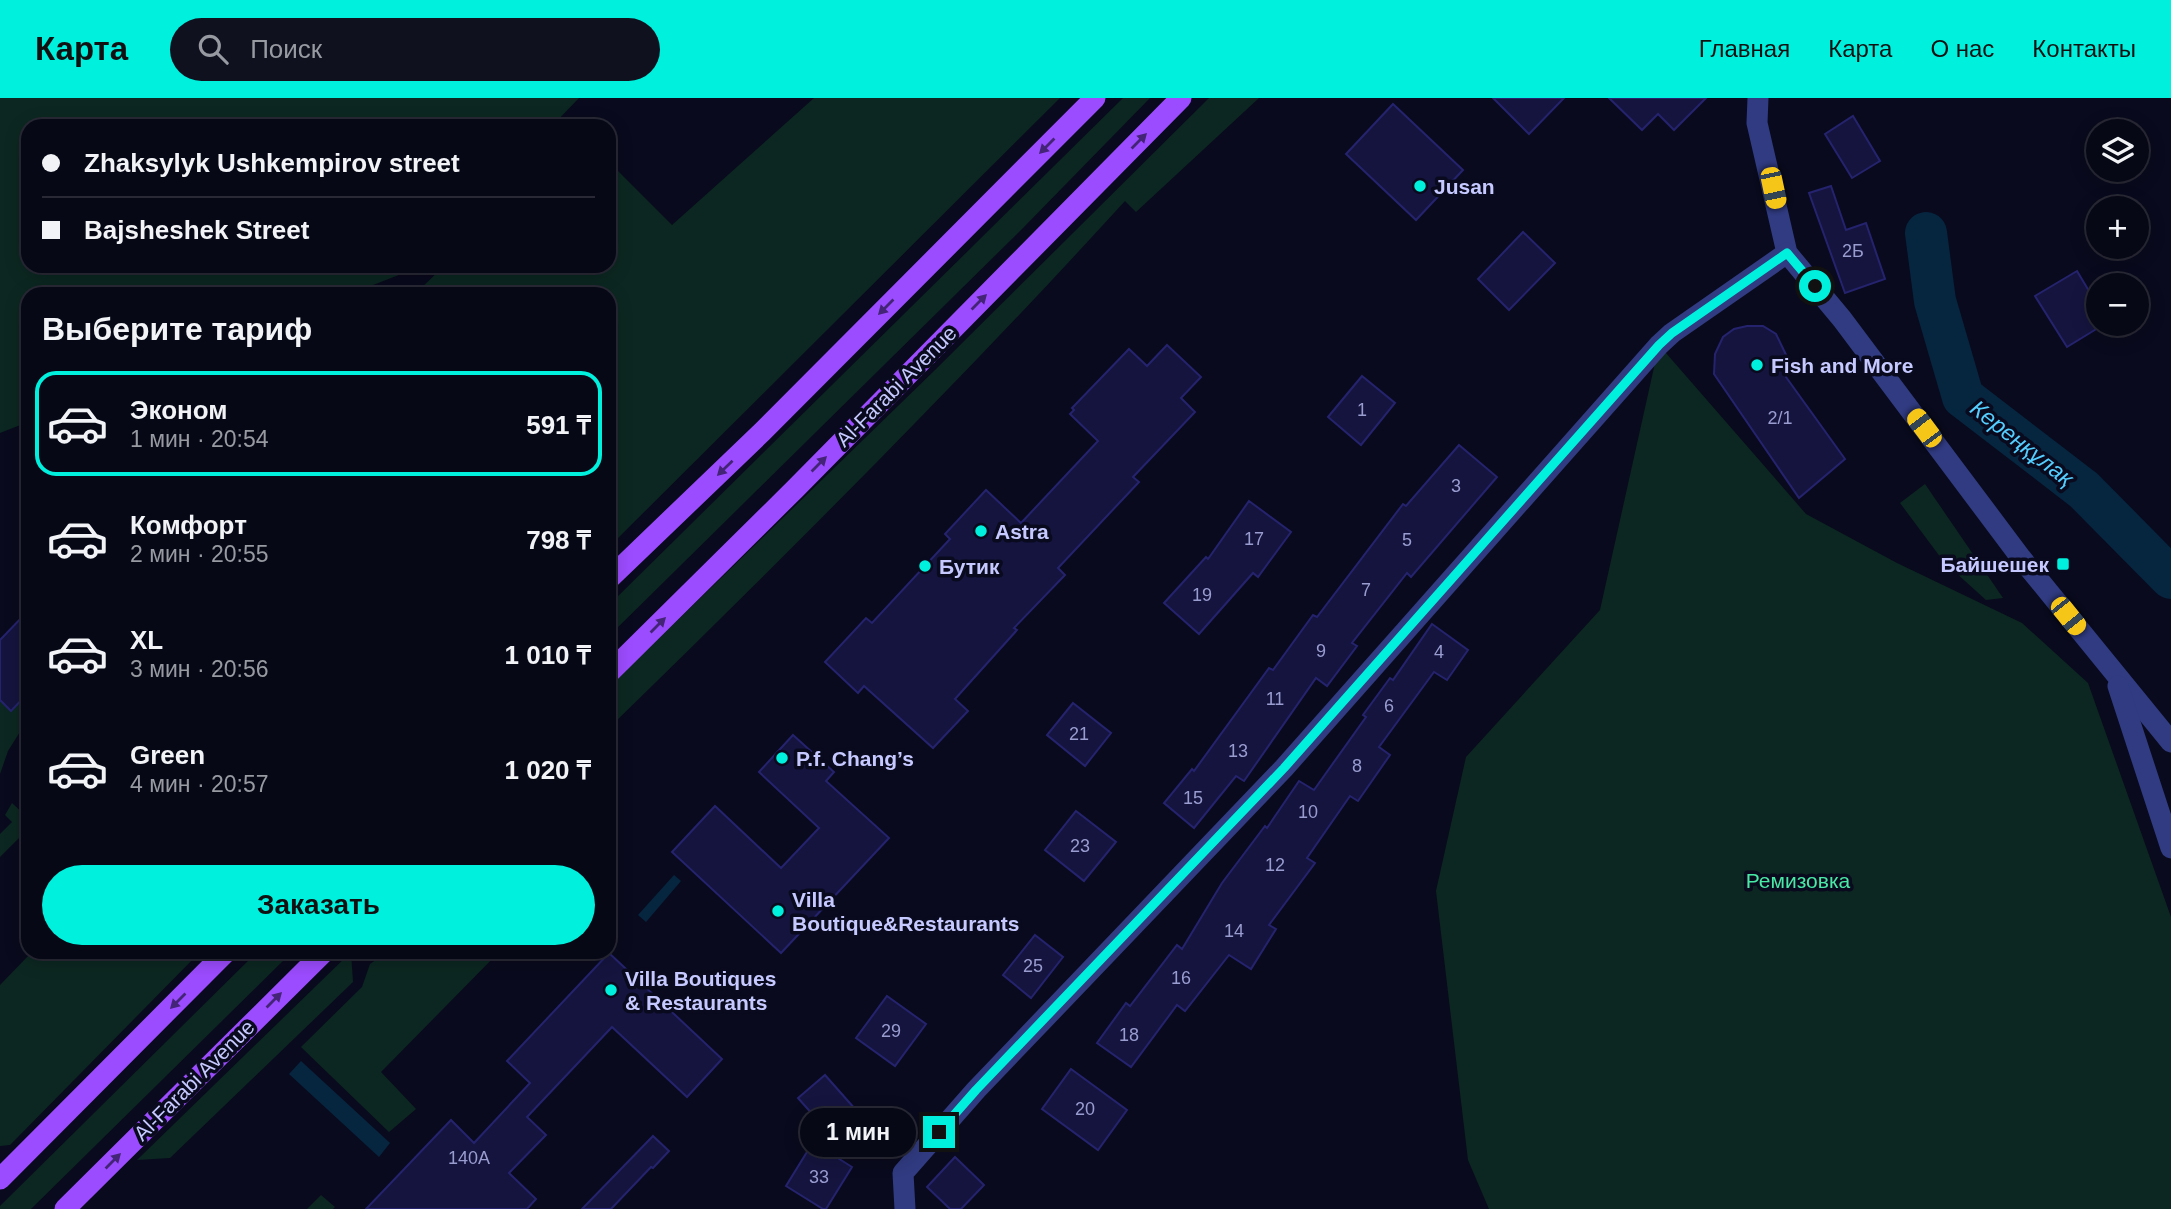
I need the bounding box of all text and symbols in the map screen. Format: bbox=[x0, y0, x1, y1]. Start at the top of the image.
search box bbox=[170, 18, 660, 81]
text: Карта bbox=[35, 30, 128, 67]
icon: search bbox=[194, 30, 232, 68]
text: Поиск bbox=[250, 34, 322, 64]
text: Главная bbox=[1699, 35, 1790, 62]
text: Карта bbox=[1828, 35, 1892, 62]
text: О нас bbox=[1930, 35, 1994, 62]
text: Контакты bbox=[2032, 35, 2136, 62]
map controls bbox=[2086, 119, 2149, 336]
button: layers bbox=[2086, 119, 2149, 182]
one-way arrow bbox=[1130, 132, 1147, 149]
one-way arrow bbox=[1038, 138, 1055, 155]
text: Zhaksylyk Ushkempirov street bbox=[84, 148, 460, 178]
car bbox=[1759, 165, 1788, 211]
place label: Jusan bbox=[1434, 175, 1495, 198]
marker: Jusan bbox=[1412, 178, 1428, 194]
button: + bbox=[2086, 196, 2149, 259]
text: Bajsheshek Street bbox=[84, 215, 309, 245]
house number: 2Б bbox=[1842, 241, 1864, 261]
route start bbox=[1799, 270, 1831, 302]
button: − bbox=[2086, 273, 2149, 336]
one-way arrow bbox=[970, 294, 987, 311]
one-way arrow bbox=[878, 299, 895, 315]
text: Выберите тариф bbox=[42, 311, 312, 347]
street label: Al-Farabi Avenue bbox=[831, 321, 961, 451]
place label: Fish and More bbox=[1771, 354, 1913, 377]
marker: Fish and More bbox=[1749, 357, 1765, 373]
icon: car bbox=[46, 392, 109, 455]
text: Эконом bbox=[130, 395, 228, 425]
water label: Кереңқұлақ bbox=[1965, 395, 2080, 492]
house number: 1 bbox=[1357, 400, 1367, 420]
car bbox=[1903, 405, 1946, 451]
house number: 2/1 bbox=[1767, 408, 1793, 428]
text: 591 ₸ bbox=[526, 410, 591, 440]
text: 1 мин · 20:54 bbox=[130, 426, 269, 452]
one-way arrow bbox=[810, 457, 827, 473]
one-way arrow bbox=[717, 459, 734, 475]
house number: 3 bbox=[1451, 476, 1461, 496]
icon: car bbox=[46, 507, 109, 570]
text: Комфорт bbox=[130, 510, 247, 540]
place label: Astra bbox=[995, 520, 1049, 543]
marker: Astra bbox=[973, 523, 989, 539]
text: 798 ₸ bbox=[526, 525, 591, 555]
house number: 17 bbox=[1244, 529, 1264, 549]
house number: 5 bbox=[1402, 530, 1412, 550]
text: 2 мин · 20:55 bbox=[130, 541, 269, 567]
place label: Байшешек bbox=[1940, 553, 2049, 576]
place label: Бутик bbox=[939, 555, 1000, 578]
marker: Байшешек bbox=[2055, 556, 2071, 572]
marker: Бутик bbox=[917, 558, 933, 574]
house number: 7 bbox=[1361, 580, 1371, 600]
house number: 19 bbox=[1192, 585, 1212, 605]
car bbox=[2047, 593, 2090, 639]
one-way arrow bbox=[649, 616, 666, 633]
icon: car bbox=[46, 622, 109, 685]
text: XL bbox=[130, 625, 163, 655]
text: 1 010 ₸ bbox=[505, 640, 591, 670]
house number: 9 bbox=[1316, 641, 1326, 661]
house number: 4 bbox=[1434, 642, 1444, 662]
text: 3 мин · 20:56 bbox=[130, 656, 269, 682]
house number: 11 bbox=[1266, 689, 1284, 709]
house number: 6 bbox=[1384, 696, 1394, 716]
house number: 21 bbox=[1069, 724, 1089, 744]
icon: car bbox=[46, 737, 109, 800]
text: Green bbox=[130, 740, 205, 770]
house number: 13 bbox=[1228, 741, 1248, 761]
place label: P.f. Chang’s bbox=[796, 747, 914, 770]
marker: P.f. Chang’s bbox=[774, 750, 790, 766]
text: 1 020 ₸ bbox=[505, 755, 591, 785]
house number: 8 bbox=[1352, 756, 1362, 776]
text: 4 мин · 20:57 bbox=[130, 771, 269, 797]
house number: 15 bbox=[1183, 788, 1203, 808]
house number: 10 bbox=[1298, 802, 1318, 822]
house number: 23 bbox=[1070, 836, 1090, 856]
house number: 12 bbox=[1265, 855, 1285, 875]
button: Заказать bbox=[42, 865, 595, 945]
park label: Ремизовка bbox=[1746, 869, 1851, 892]
place label: Villa Boutique&Restaurants bbox=[792, 888, 1020, 935]
marker: Villa Boutique&Restaurants bbox=[770, 903, 786, 919]
house number: 14 bbox=[1224, 921, 1244, 941]
house number: 25 bbox=[1023, 956, 1043, 976]
place label: Villa Boutiques & Restaurants bbox=[625, 967, 776, 1014]
house number: 16 bbox=[1171, 968, 1191, 988]
marker: Villa Boutiques & Restaurants bbox=[603, 982, 619, 998]
one-way arrow bbox=[169, 992, 186, 1009]
one-way arrow bbox=[266, 992, 283, 1009]
street label: Al-Farabi Avenue bbox=[129, 1015, 259, 1145]
house number: 29 bbox=[881, 1021, 901, 1041]
house number: 18 bbox=[1119, 1025, 1139, 1045]
house number: 20 bbox=[1075, 1099, 1095, 1119]
callout: 1 мин bbox=[799, 1108, 914, 1156]
route end bbox=[923, 1116, 955, 1148]
text: 1 мин bbox=[826, 1119, 890, 1145]
house number: 140А bbox=[448, 1148, 490, 1168]
one-way arrow bbox=[104, 1153, 121, 1169]
house number: 33 bbox=[809, 1167, 829, 1187]

